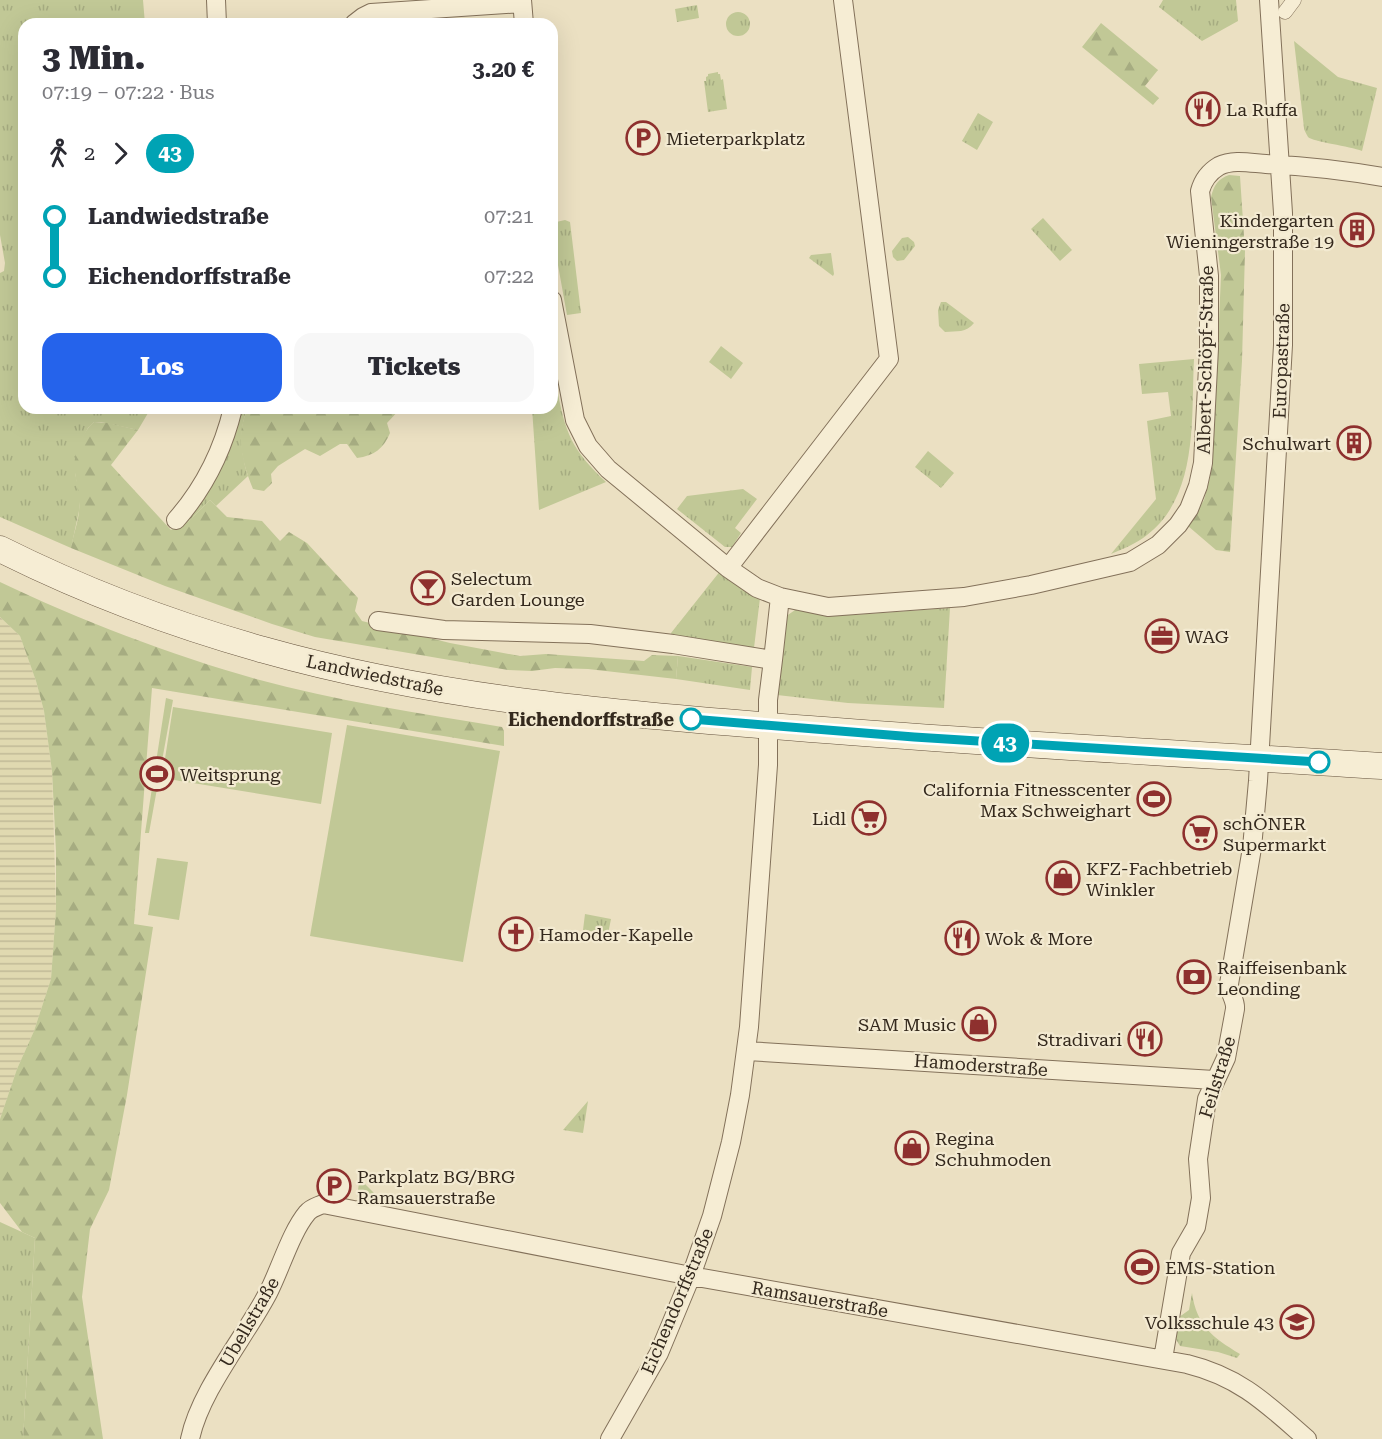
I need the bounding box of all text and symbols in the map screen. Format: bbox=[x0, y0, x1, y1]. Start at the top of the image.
text: 3 Min. bbox=[42, 38, 145, 77]
text: 3.20 € bbox=[472, 57, 534, 82]
text: 07:19 – 07:22 · Bus bbox=[42, 80, 214, 104]
restaurant icon: La Ruffa bbox=[1185, 91, 1221, 127]
place label: La Ruffa bbox=[1226, 99, 1298, 120]
parking icon: Mieterparkplatz bbox=[625, 120, 661, 156]
place label: Mieterparkplatz bbox=[666, 128, 805, 149]
icon: walk bbox=[42, 137, 75, 170]
icon: forward bbox=[104, 137, 137, 170]
text: 2 bbox=[84, 141, 95, 165]
text: 43 bbox=[158, 141, 182, 165]
text: Landwiedstraße bbox=[88, 204, 269, 229]
text: 07:21 bbox=[484, 204, 534, 228]
place label: Kindergarten Wieningerstraße 19 bbox=[1166, 210, 1334, 252]
building icon: Kindergarten Wieningerstraße 19 bbox=[1339, 212, 1375, 248]
text: Eichendorffstraße bbox=[88, 264, 291, 289]
text: 07:22 bbox=[484, 264, 534, 288]
street label: Albert-Schöpf-Straße bbox=[1193, 265, 1217, 455]
street label: Europastraße bbox=[1268, 303, 1294, 419]
button: Los bbox=[42, 333, 282, 402]
button: Tickets bbox=[294, 333, 534, 402]
building icon: Schulwart bbox=[1336, 425, 1372, 461]
place label: Schulwart bbox=[1242, 433, 1331, 454]
place label: Selectum Garden Lounge bbox=[451, 568, 585, 610]
bar icon: Selectum Garden Lounge bbox=[410, 570, 446, 606]
office icon: WAG bbox=[1144, 618, 1180, 654]
place label: WAG bbox=[1185, 626, 1229, 647]
street label: Landwiedstraße bbox=[304, 650, 446, 700]
marker: Eichendorffstraße bbox=[680, 708, 702, 730]
place label: Eichendorffstraße bbox=[508, 709, 674, 730]
line badge: 43 bbox=[978, 724, 1032, 762]
text: 43 bbox=[993, 731, 1017, 755]
unlabelled marker bbox=[1308, 751, 1330, 773]
sports icon: Weitsprung bbox=[139, 756, 175, 792]
place label: Weitsprung bbox=[180, 764, 281, 785]
place label: California Fitnesscenter Max Schweighart bbox=[923, 779, 1131, 821]
sports icon: California Fitnesscenter Max Schweighart bbox=[1136, 781, 1172, 817]
supermarket icon: Lidl bbox=[851, 800, 887, 836]
place label: Lidl bbox=[812, 808, 846, 829]
place label: schÖNER Supermarkt bbox=[1223, 813, 1326, 855]
supermarket icon: schÖNER Supermarkt bbox=[1182, 815, 1218, 851]
place label: KFZ-Fachbetrieb Winkler bbox=[1086, 858, 1232, 900]
shop icon: KFZ-Fachbetrieb Winkler bbox=[1045, 860, 1081, 896]
church icon: Hamoder-Kapelle bbox=[498, 916, 534, 952]
restaurant icon: Wok & More bbox=[944, 920, 980, 956]
place label: Hamoder-Kapelle bbox=[539, 924, 693, 945]
place label: Wok & More bbox=[985, 928, 1093, 949]
place label: Raiffeisenbank Leonding bbox=[1217, 957, 1347, 999]
bank icon: Raiffeisenbank Leonding bbox=[1176, 959, 1212, 995]
shop icon: SAM Music bbox=[961, 1006, 997, 1042]
place label: SAM Music bbox=[858, 1014, 956, 1035]
restaurant icon: Stradivari bbox=[1127, 1021, 1163, 1057]
place label: Stradivari bbox=[1037, 1029, 1122, 1050]
street label: Feilstraße bbox=[1195, 1033, 1239, 1120]
street label: Hamoderstraße bbox=[913, 1050, 1049, 1080]
place label: Regina Schuhmoden bbox=[935, 1128, 1052, 1170]
shop icon: Regina Schuhmoden bbox=[894, 1130, 930, 1166]
place label: Parkplatz BG/BRG Ramsauerstraße bbox=[357, 1166, 515, 1208]
parking icon: Parkplatz BG/BRG Ramsauerstraße bbox=[316, 1168, 352, 1204]
street label: Eichendorffstraße bbox=[637, 1225, 717, 1377]
sports icon: EMS-Station bbox=[1124, 1249, 1160, 1285]
place label: EMS-Station bbox=[1165, 1257, 1276, 1278]
street label: Ubellstraße bbox=[215, 1273, 283, 1371]
street label: Ramsauerstraße bbox=[750, 1277, 890, 1321]
school or university icon: Volksschule 43 bbox=[1279, 1304, 1315, 1340]
place label: Volksschule 43 bbox=[1145, 1312, 1274, 1333]

